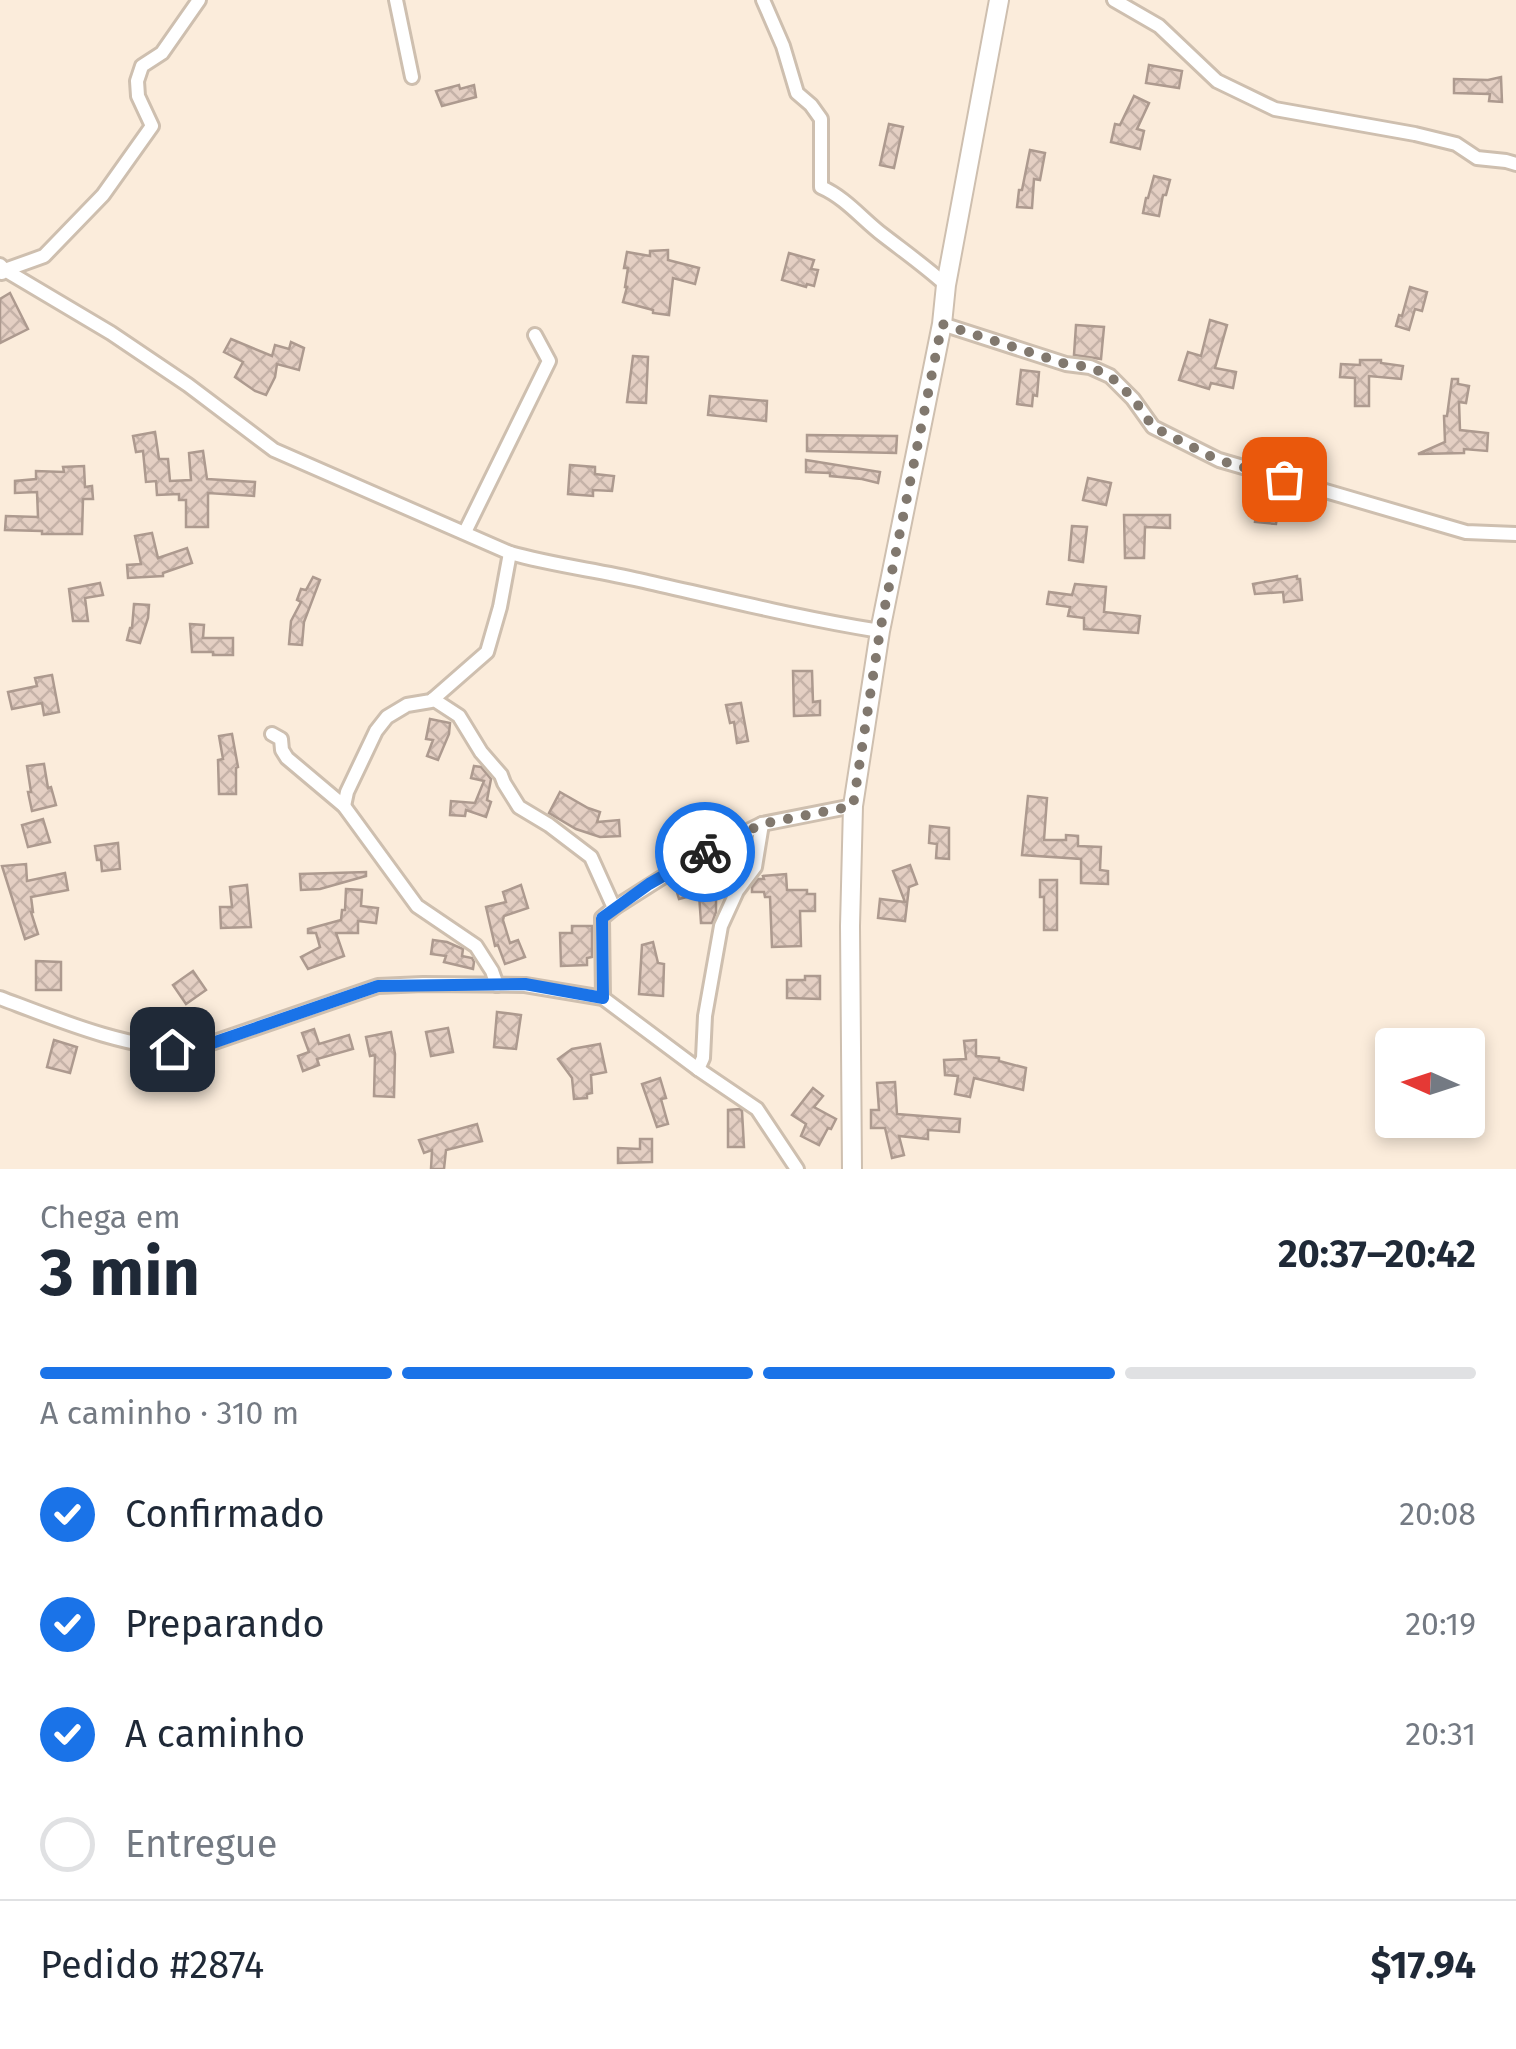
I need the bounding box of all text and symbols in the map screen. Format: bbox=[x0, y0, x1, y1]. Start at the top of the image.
pin bbox=[1242, 437, 1327, 522]
icon: bag bbox=[1257, 452, 1312, 507]
courier bbox=[655, 802, 755, 902]
icon: bike bbox=[678, 825, 733, 880]
pin bbox=[130, 1007, 215, 1092]
icon: home bbox=[145, 1022, 200, 1077]
north arrow bbox=[1375, 1028, 1485, 1138]
map controls bbox=[1375, 1028, 1485, 1138]
text: Chega em bbox=[40, 1198, 181, 1236]
text: 20:37–20:42 bbox=[1278, 1231, 1476, 1277]
text: 3 min bbox=[40, 1234, 200, 1312]
text: A caminho · 310 m bbox=[40, 1394, 299, 1432]
icon: check bbox=[40, 1487, 95, 1542]
text: Confirmado bbox=[125, 1491, 325, 1537]
text: 20:08 bbox=[1399, 1495, 1476, 1533]
icon: check bbox=[40, 1597, 95, 1652]
text: Preparando bbox=[125, 1601, 325, 1647]
text: 20:19 bbox=[1405, 1605, 1476, 1643]
icon: check bbox=[40, 1707, 95, 1762]
text: A caminho bbox=[125, 1711, 305, 1757]
text: 20:31 bbox=[1405, 1715, 1476, 1753]
text: Entregue bbox=[125, 1821, 277, 1867]
text: Pedido #2874 bbox=[40, 1942, 264, 1988]
text: $17.94 bbox=[1370, 1942, 1476, 1988]

